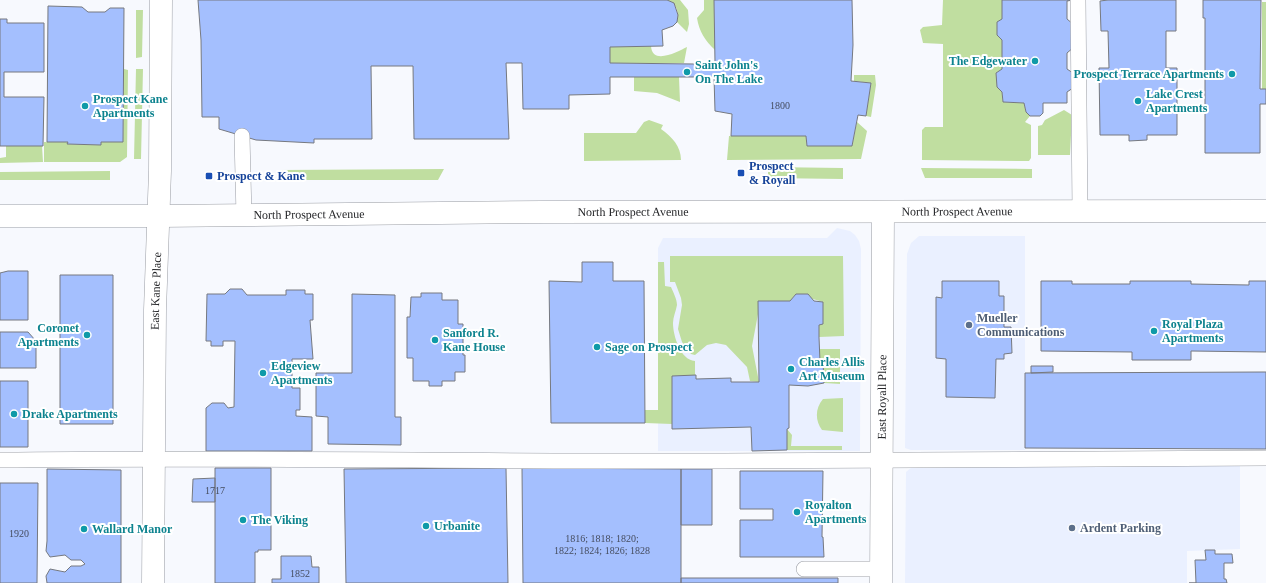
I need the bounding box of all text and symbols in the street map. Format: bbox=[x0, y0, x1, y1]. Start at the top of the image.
place label: The Edgewater bbox=[949, 54, 1028, 68]
marker: The Edgewater bbox=[1030, 56, 1040, 66]
place label: Saint John's On The Lake bbox=[695, 58, 763, 86]
marker: Saint John's On The Lake bbox=[682, 67, 692, 77]
place label: Prospect Terrace Apartments bbox=[1074, 67, 1224, 81]
marker: Prospect Terrace Apartments bbox=[1227, 69, 1237, 79]
place label: Lake Crest Apartments bbox=[1146, 87, 1208, 115]
place label: Prospect Kane Apartments bbox=[93, 92, 168, 120]
marker: Lake Crest Apartments bbox=[1133, 96, 1143, 106]
house number: 1800 bbox=[770, 100, 790, 111]
marker: Prospect Kane Apartments bbox=[80, 101, 90, 111]
place label: Prospect & Royall bbox=[749, 159, 796, 187]
marker: Prospect & Royall bbox=[736, 168, 746, 178]
place label: Prospect & Kane bbox=[217, 169, 305, 183]
marker: Prospect & Kane bbox=[204, 171, 214, 181]
street label: North Prospect Avenue bbox=[901, 204, 1013, 219]
street label: North Prospect Avenue bbox=[577, 205, 689, 219]
street label: North Prospect Avenue bbox=[253, 207, 365, 222]
street label: East Kane Place bbox=[148, 252, 164, 330]
place label: Mueller Communications bbox=[977, 311, 1065, 339]
place label: Royal Plaza Apartments bbox=[1162, 317, 1224, 345]
marker: Mueller Communications bbox=[964, 320, 974, 330]
place label: Coronet Apartments bbox=[18, 321, 79, 349]
place label: Sanford R. Kane House bbox=[443, 326, 506, 354]
marker: Royal Plaza Apartments bbox=[1149, 326, 1159, 336]
marker: Coronet Apartments bbox=[82, 330, 92, 340]
marker: Sanford R. Kane House bbox=[430, 335, 440, 345]
place label: Sage on Prospect bbox=[605, 340, 692, 354]
marker: Sage on Prospect bbox=[592, 342, 602, 352]
place label: Charles Allis Art Museum bbox=[799, 355, 865, 383]
street label: East Royall Place bbox=[875, 355, 889, 439]
place label: Edgeview Apartments bbox=[271, 359, 333, 387]
marker: Charles Allis Art Museum bbox=[786, 364, 796, 374]
marker: Edgeview Apartments bbox=[258, 368, 268, 378]
place label: Drake Apartments bbox=[22, 407, 118, 421]
marker: Drake Apartments bbox=[9, 409, 19, 419]
house number: 1717 bbox=[205, 485, 225, 496]
place label: Royalton Apartments bbox=[805, 498, 867, 526]
marker: Royalton Apartments bbox=[792, 507, 802, 517]
place label: The Viking bbox=[251, 513, 308, 527]
marker: The Viking bbox=[238, 515, 248, 525]
place label: Urbanite bbox=[434, 519, 481, 533]
marker: Urbanite bbox=[421, 521, 431, 531]
place label: Ardent Parking bbox=[1080, 521, 1161, 535]
place label: Wallard Manor bbox=[92, 522, 173, 536]
marker: Ardent Parking bbox=[1067, 523, 1077, 533]
marker: Wallard Manor bbox=[79, 524, 89, 534]
house number: 1920 bbox=[9, 528, 29, 539]
house number: 1816; 1818; 1820; 1822; 1824; 1826; 1828 bbox=[554, 533, 650, 556]
house number: 1852 bbox=[290, 568, 310, 579]

